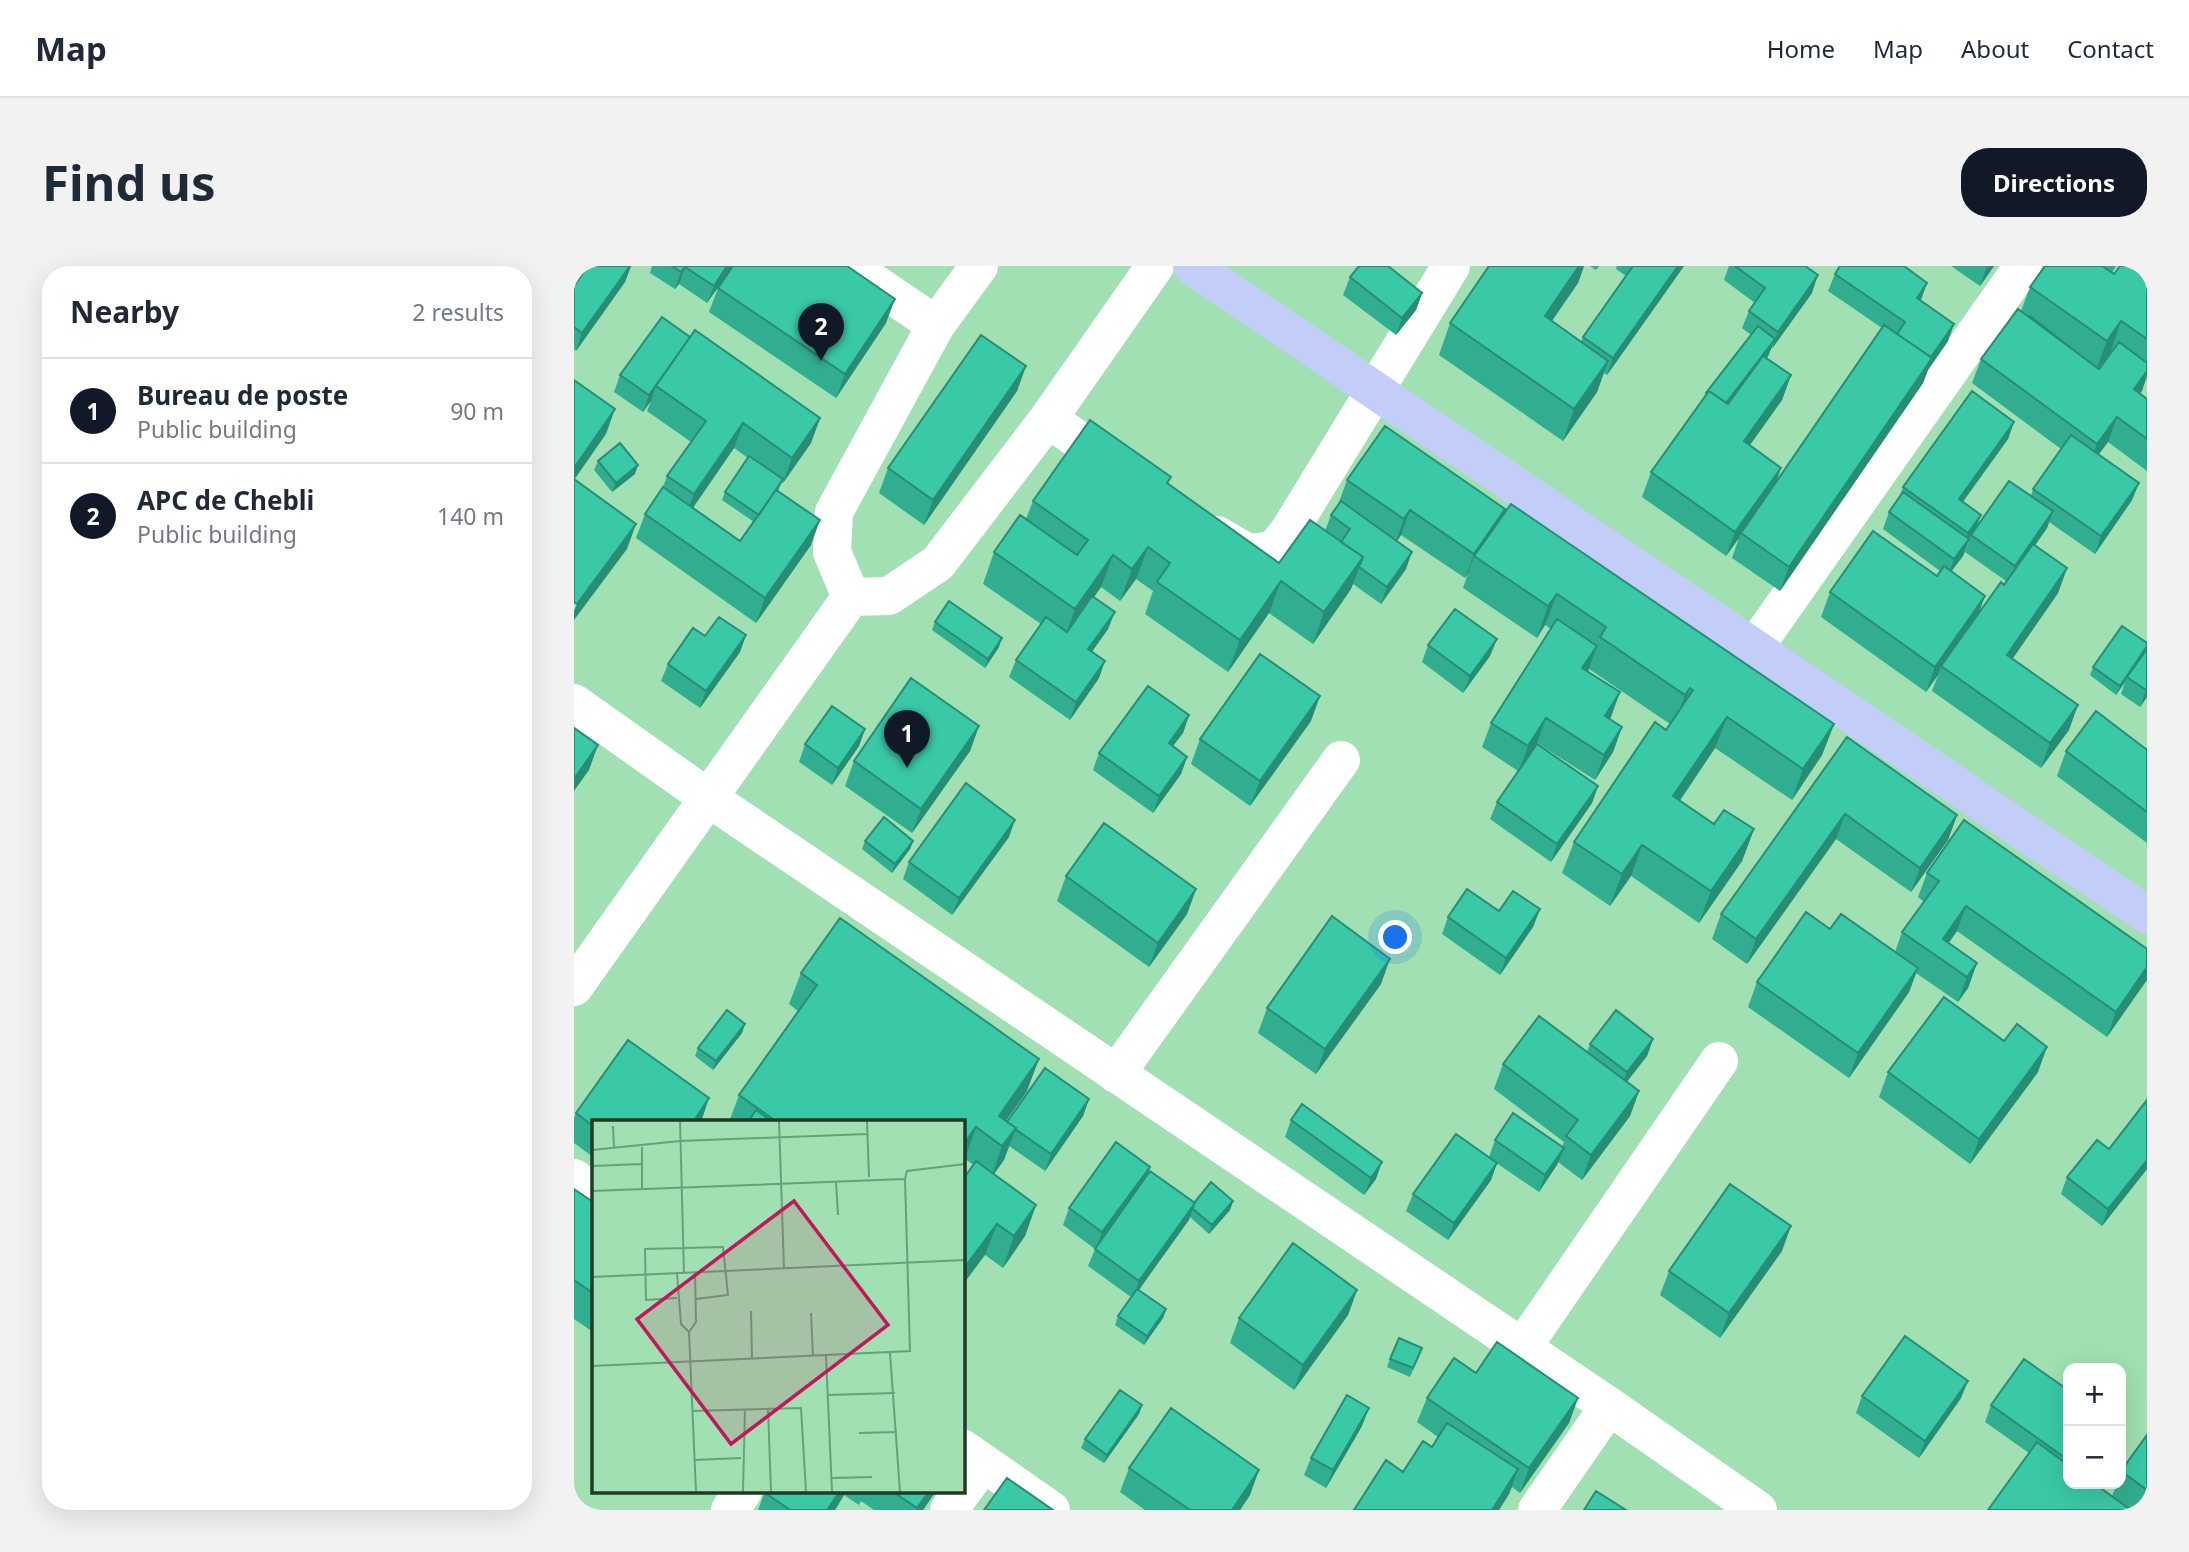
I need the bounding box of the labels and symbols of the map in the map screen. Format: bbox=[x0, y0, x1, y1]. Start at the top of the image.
pin: 2 bbox=[798, 303, 844, 361]
pin: 1 bbox=[884, 710, 930, 768]
your location bbox=[1378, 920, 1412, 954]
inset map bbox=[592, 1120, 964, 1492]

